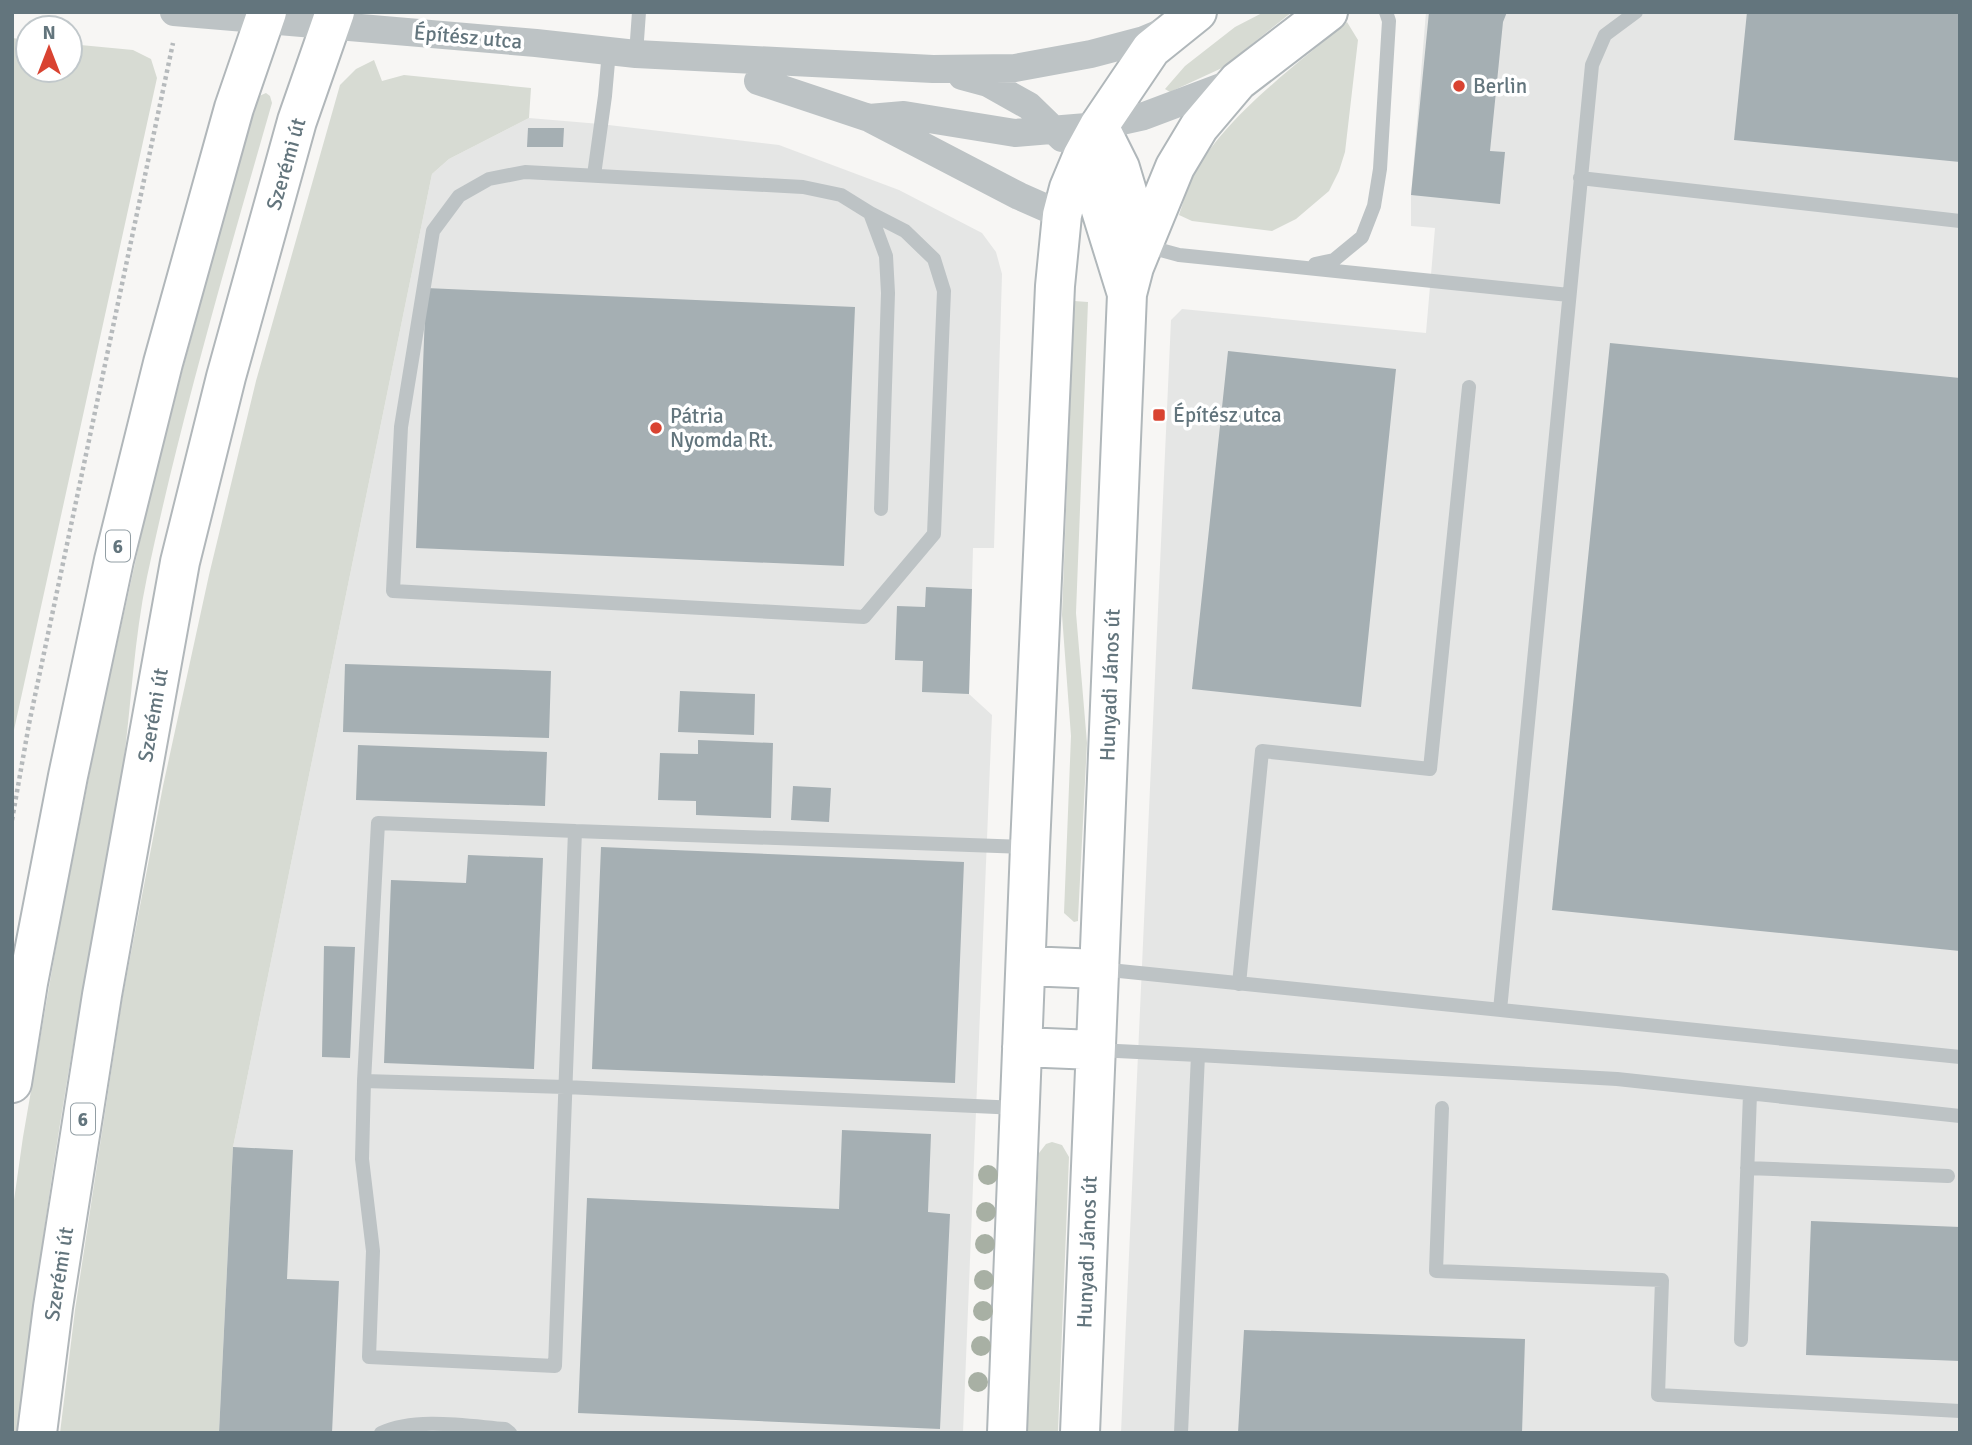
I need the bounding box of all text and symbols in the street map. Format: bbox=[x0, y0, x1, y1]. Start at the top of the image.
north arrow bbox=[14, 14, 84, 84]
street label: Építész utca bbox=[413, 19, 523, 55]
text: N bbox=[42, 21, 56, 45]
place label: Berlin bbox=[1473, 73, 1527, 99]
marker: Berlin bbox=[1451, 78, 1467, 94]
street label: Szerémi út bbox=[260, 115, 312, 213]
place label: Építész utca bbox=[1173, 402, 1282, 428]
place label: Pátria Nyomda Rt. bbox=[670, 403, 773, 453]
marker: Építész utca bbox=[1151, 407, 1167, 423]
marker: Pátria Nyomda Rt. bbox=[648, 420, 664, 436]
road number: 6 bbox=[106, 530, 130, 562]
street label: Hunyadi János út bbox=[1094, 608, 1126, 762]
street label: Szerémi út bbox=[132, 666, 174, 764]
road number: 6 bbox=[71, 1104, 95, 1134]
street label: Hunyadi János út bbox=[1071, 1175, 1103, 1329]
street label: Szerémi út bbox=[39, 1225, 79, 1323]

